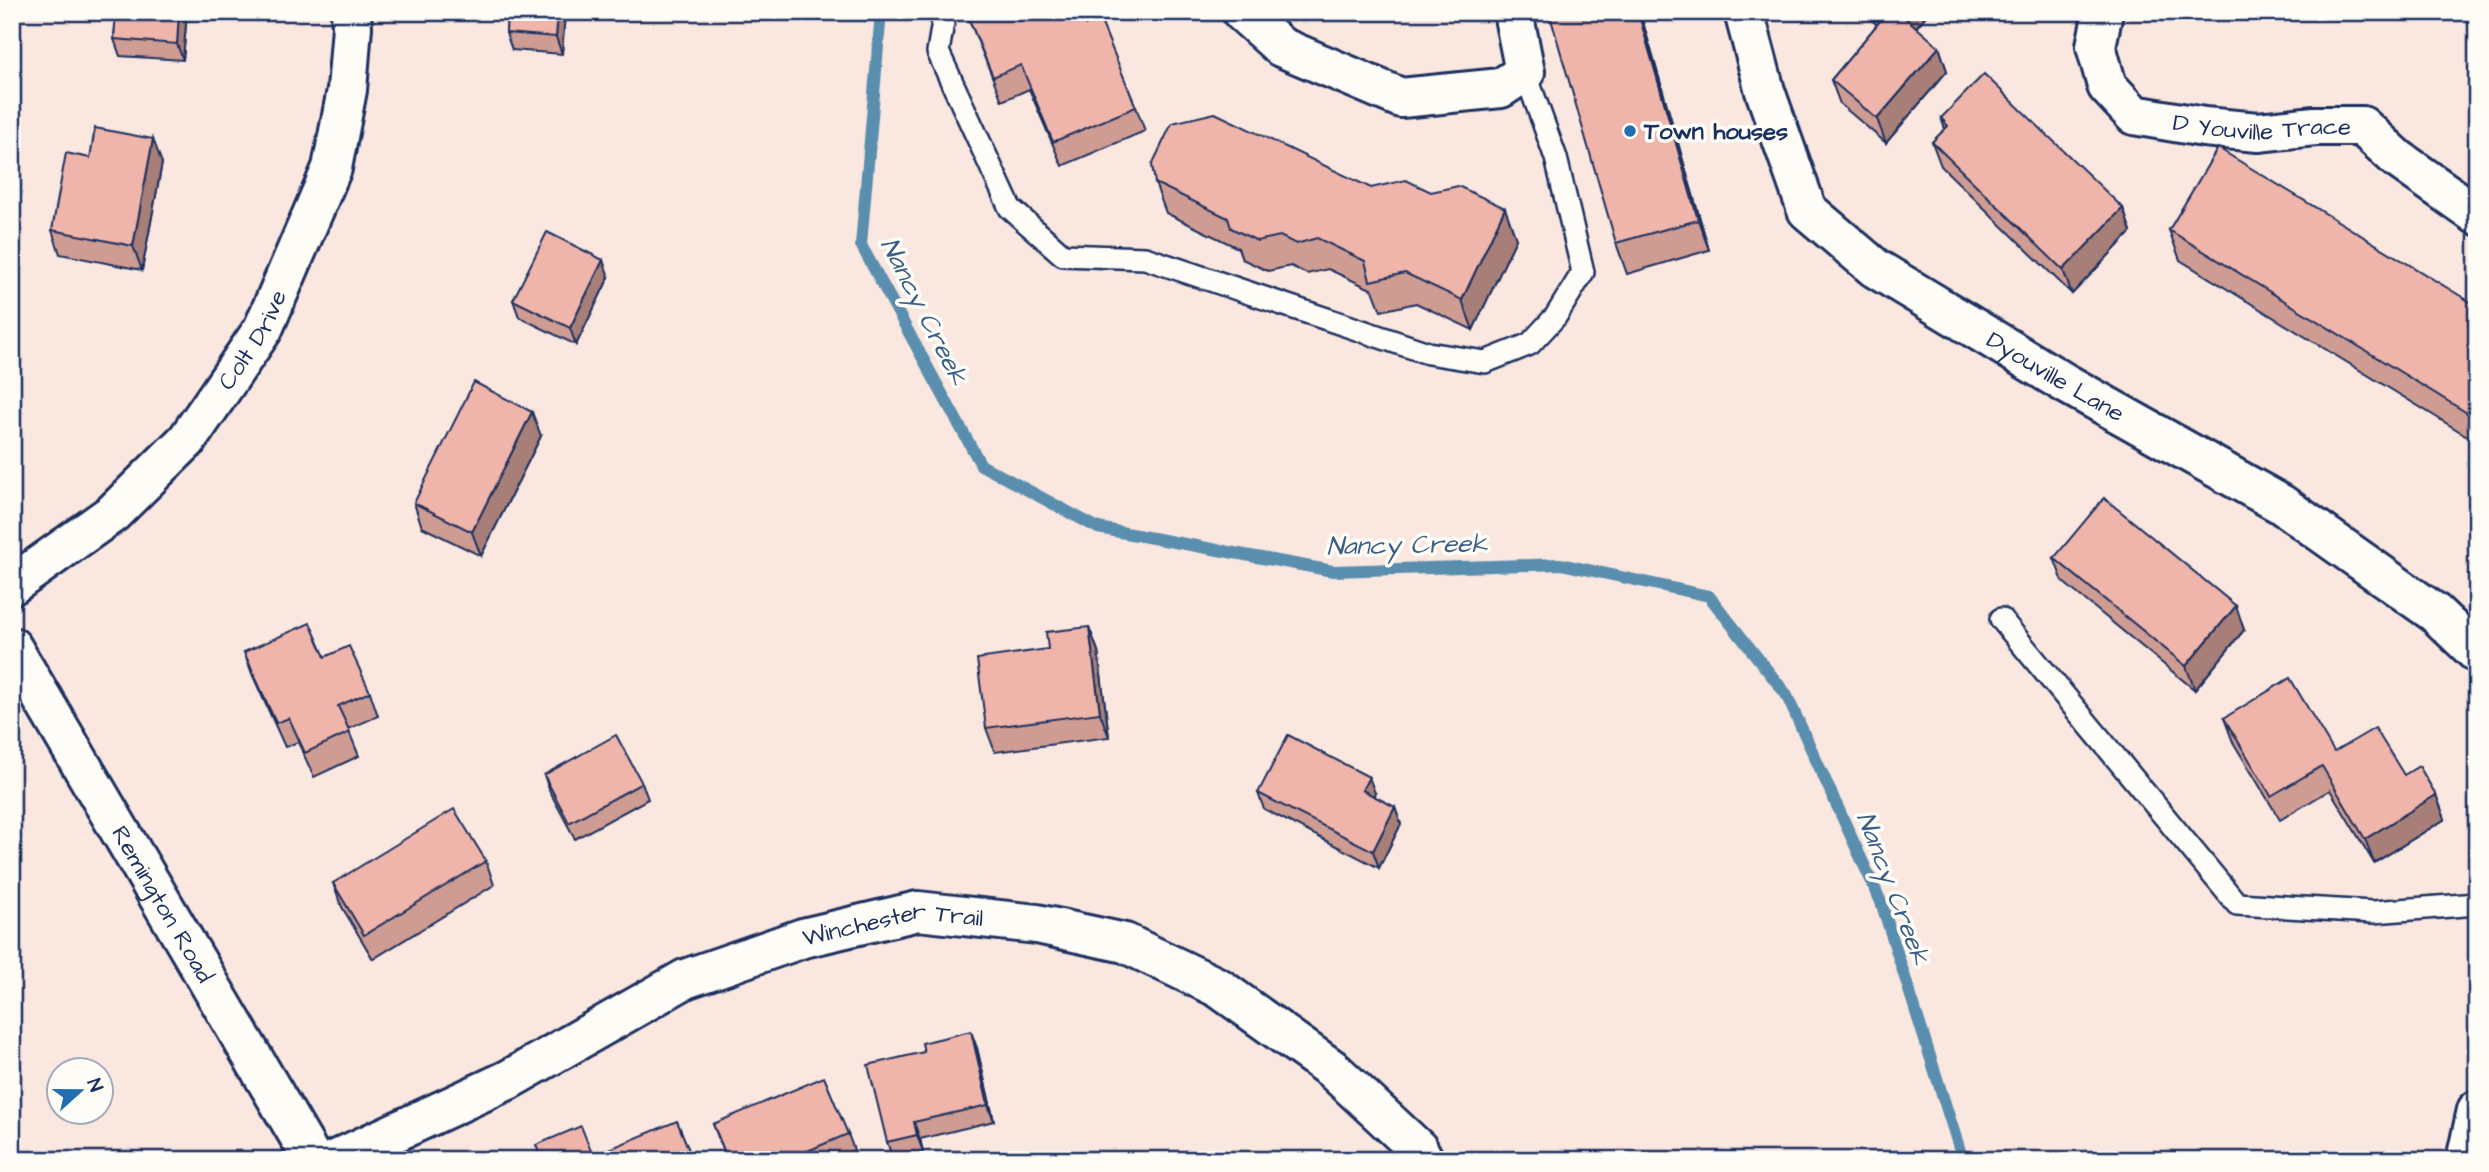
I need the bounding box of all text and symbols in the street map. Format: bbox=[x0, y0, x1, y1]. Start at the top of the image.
street label: D Youville Trace bbox=[2170, 106, 2351, 150]
place label: Town houses bbox=[1643, 115, 1788, 149]
marker: Town houses bbox=[1622, 123, 1638, 139]
water label: Nancy Creek bbox=[871, 232, 977, 393]
street label: Colt Drive bbox=[210, 285, 296, 397]
street label: Dyouville Lane bbox=[1980, 323, 2130, 431]
water label: Nancy Creek bbox=[1326, 526, 1489, 565]
water label: Nancy Creek bbox=[1847, 807, 1939, 971]
street label: Remington Road bbox=[103, 820, 221, 989]
street label: Winchester Trail bbox=[799, 895, 985, 956]
north arrow bbox=[46, 1056, 116, 1126]
text: N bbox=[80, 1075, 109, 1096]

